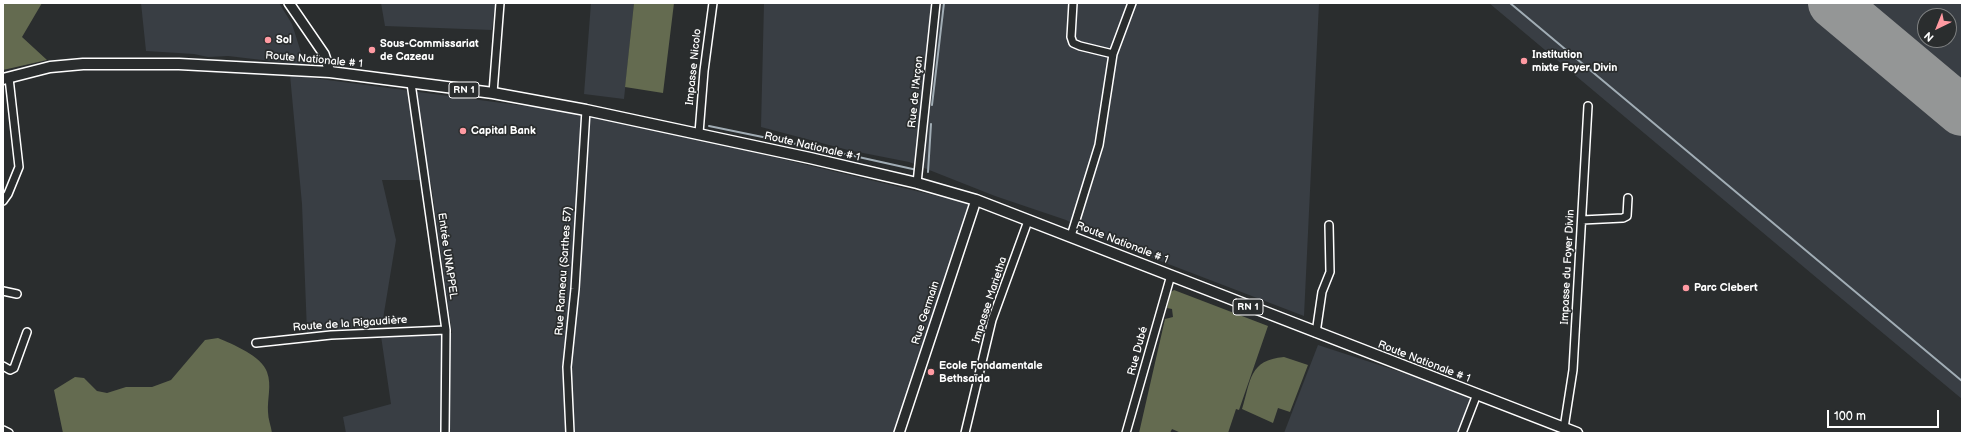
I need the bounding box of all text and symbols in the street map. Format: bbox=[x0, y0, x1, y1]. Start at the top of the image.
north arrow bbox=[1917, 8, 1957, 48]
street label: Impasse Nicolo bbox=[683, 28, 705, 106]
text: N bbox=[1922, 29, 1937, 44]
place label: Sol bbox=[276, 33, 292, 47]
marker: Sol bbox=[263, 35, 273, 45]
place label: Sous-Commissariat de Cazeau bbox=[380, 37, 479, 63]
marker: Sous-Commissariat de Cazeau bbox=[367, 45, 377, 55]
place label: Institution mixte Foyer Divin bbox=[1532, 48, 1617, 74]
street label: Route Nationale # 1 bbox=[265, 49, 363, 71]
street label: Rue de l'Arçon bbox=[906, 55, 926, 129]
marker: Institution mixte Foyer Divin bbox=[1519, 56, 1529, 66]
road number: RN 1 bbox=[449, 82, 479, 98]
place label: Capital Bank bbox=[471, 124, 536, 138]
marker: Capital Bank bbox=[458, 126, 468, 136]
street label: Route Nationale # 1 bbox=[763, 130, 861, 164]
street label: Rue Rameau (Sarthes 57) bbox=[553, 206, 575, 336]
street label: Impasse du Foyer Divin bbox=[1558, 209, 1578, 325]
street label: Entrée UNAPPEL bbox=[434, 212, 460, 300]
street label: Route Nationale # 1 bbox=[1074, 219, 1170, 267]
street label: Impasse Marietha bbox=[970, 255, 1010, 345]
street label: Rue Germain bbox=[909, 279, 943, 347]
place label: Parc Clebert bbox=[1694, 281, 1758, 295]
marker: Parc Clebert bbox=[1681, 283, 1691, 293]
road number: RN 1 bbox=[1233, 299, 1263, 315]
street label: Route de la Rigaudière bbox=[292, 313, 408, 335]
street label: Rue Dubé bbox=[1125, 325, 1151, 377]
street label: Route Nationale # 1 bbox=[1376, 338, 1472, 386]
place label: Ecole Fondamentale Bethsaïda bbox=[939, 359, 1043, 385]
marker: Ecole Fondamentale Bethsaïda bbox=[926, 367, 936, 377]
scale bar bbox=[1829, 402, 1941, 428]
text: 100 m bbox=[1834, 409, 1866, 424]

